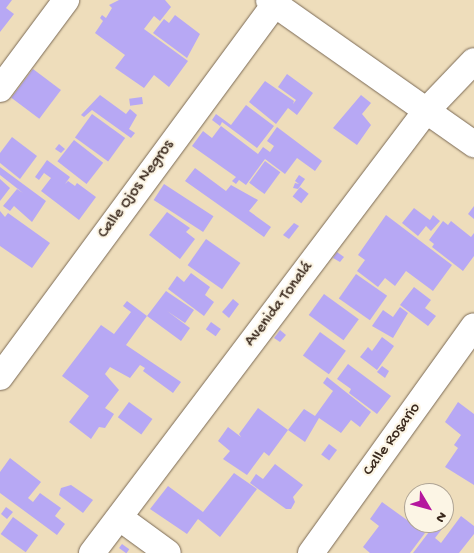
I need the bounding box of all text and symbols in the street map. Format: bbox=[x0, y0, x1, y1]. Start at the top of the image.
street label: Calle Ojos Negros bbox=[95, 137, 179, 243]
street label: Avenida Tonalá bbox=[242, 259, 318, 351]
street label: Calle Rosario bbox=[360, 400, 426, 480]
north arrow bbox=[404, 483, 454, 533]
text: N bbox=[431, 508, 450, 525]

